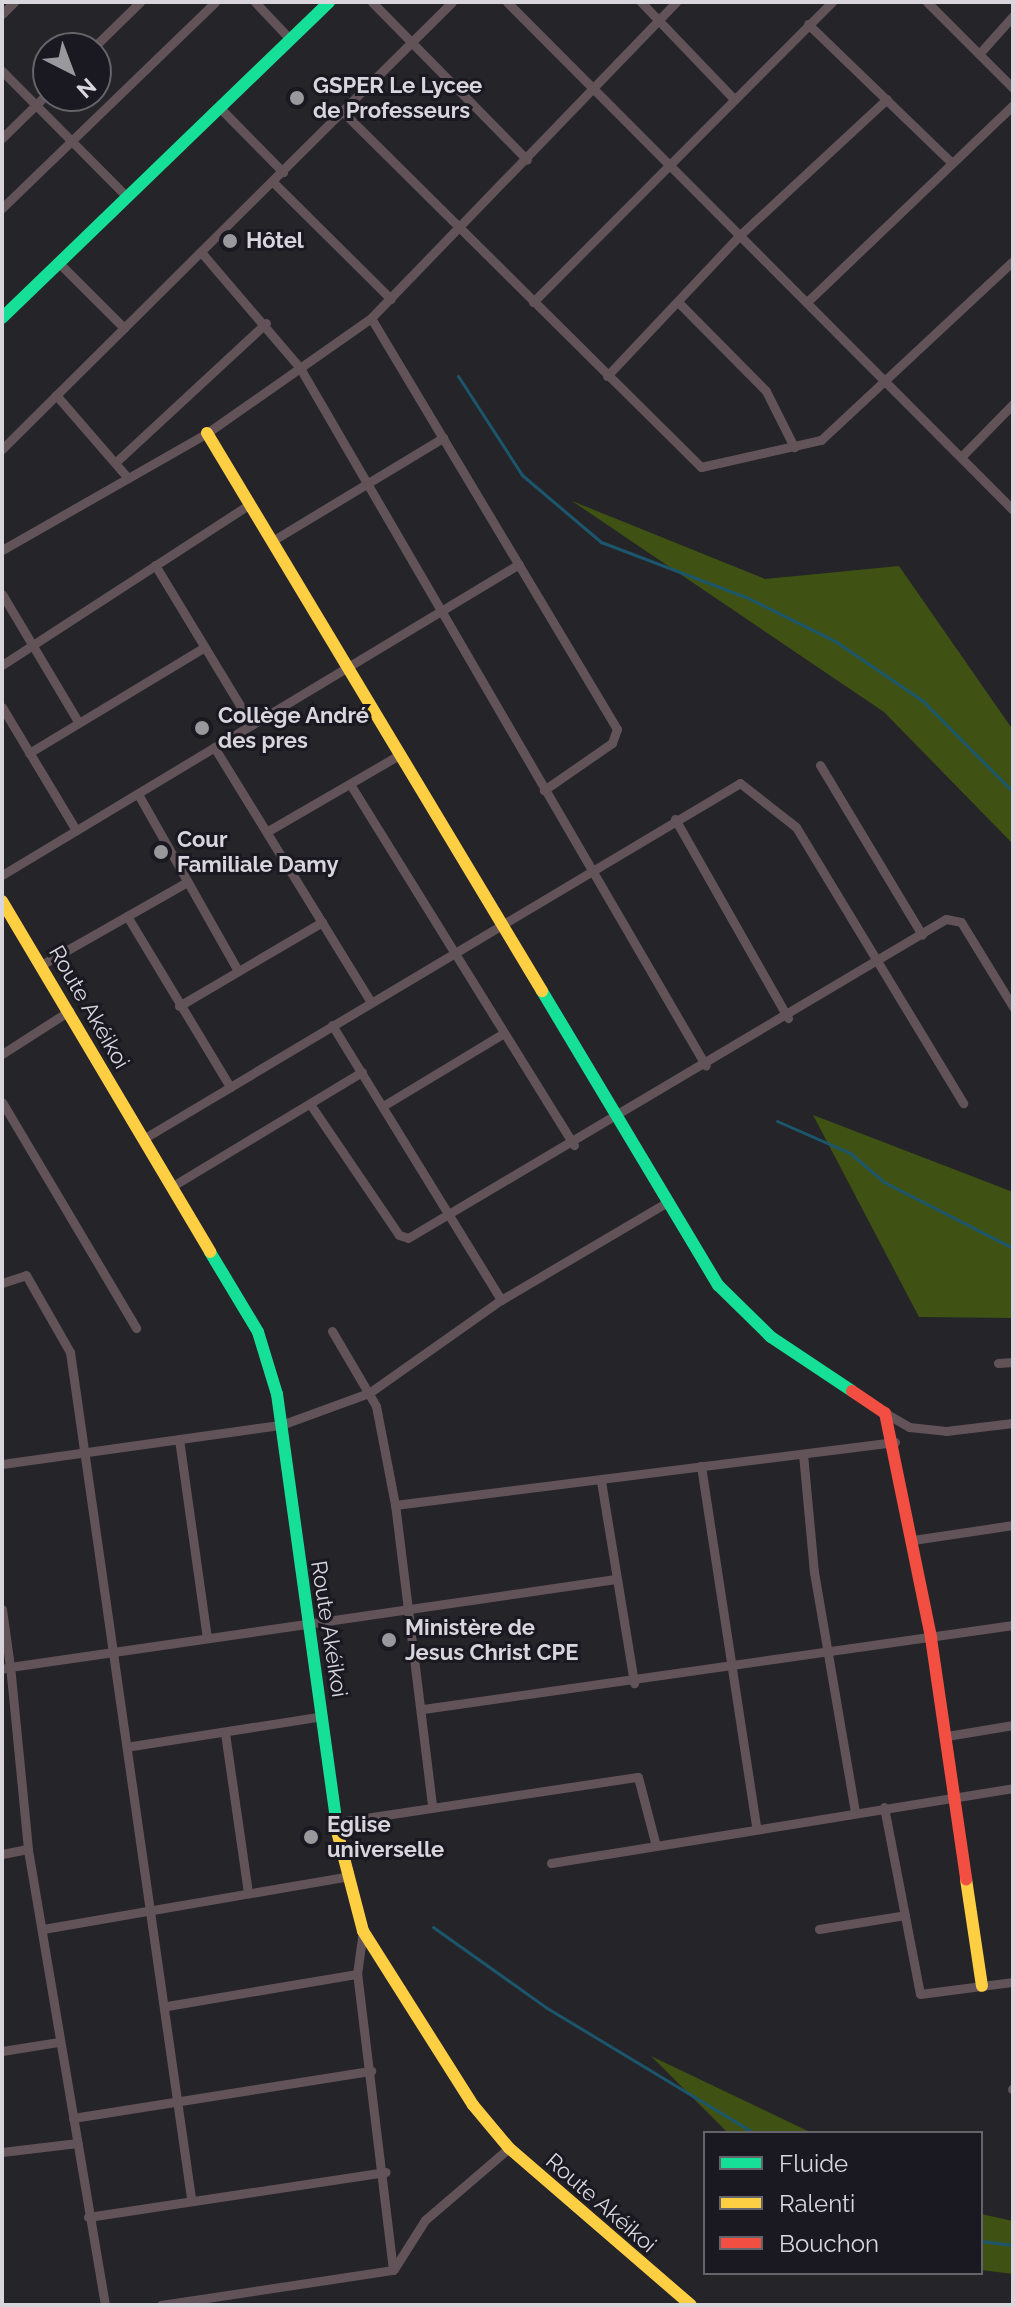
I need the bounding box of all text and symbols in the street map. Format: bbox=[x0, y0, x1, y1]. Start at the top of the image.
north arrow bbox=[32, 32, 112, 112]
place label: GSPER Le Lycee de Professeurs bbox=[313, 72, 482, 124]
text: N bbox=[72, 73, 102, 104]
marker: GSPER Le Lycee de Professeurs bbox=[288, 89, 306, 107]
place label: Hôtel bbox=[246, 228, 304, 254]
marker: Hôtel bbox=[221, 232, 239, 250]
place label: Collège André des pres bbox=[218, 702, 370, 754]
marker: Collège André des pres bbox=[193, 719, 211, 737]
place label: Cour Familiale Damy bbox=[177, 826, 339, 878]
marker: Cour Familiale Damy bbox=[152, 843, 170, 861]
street label: Route Akéikoi bbox=[43, 940, 135, 1074]
street label: Route Akéikoi bbox=[305, 1559, 353, 1699]
place label: Ministère de Jesus Christ CPE bbox=[405, 1614, 578, 1666]
marker: Ministère de Jesus Christ CPE bbox=[380, 1631, 398, 1649]
place label: Eglise universelle bbox=[327, 1811, 444, 1862]
marker: Eglise universelle bbox=[302, 1828, 320, 1846]
legend bbox=[703, 2131, 983, 2275]
street label: Route Akéikoi bbox=[540, 2148, 662, 2258]
text: Fluide bbox=[779, 2149, 848, 2178]
text: Ralenti bbox=[779, 2189, 855, 2218]
text: Bouchon bbox=[779, 2229, 879, 2258]

